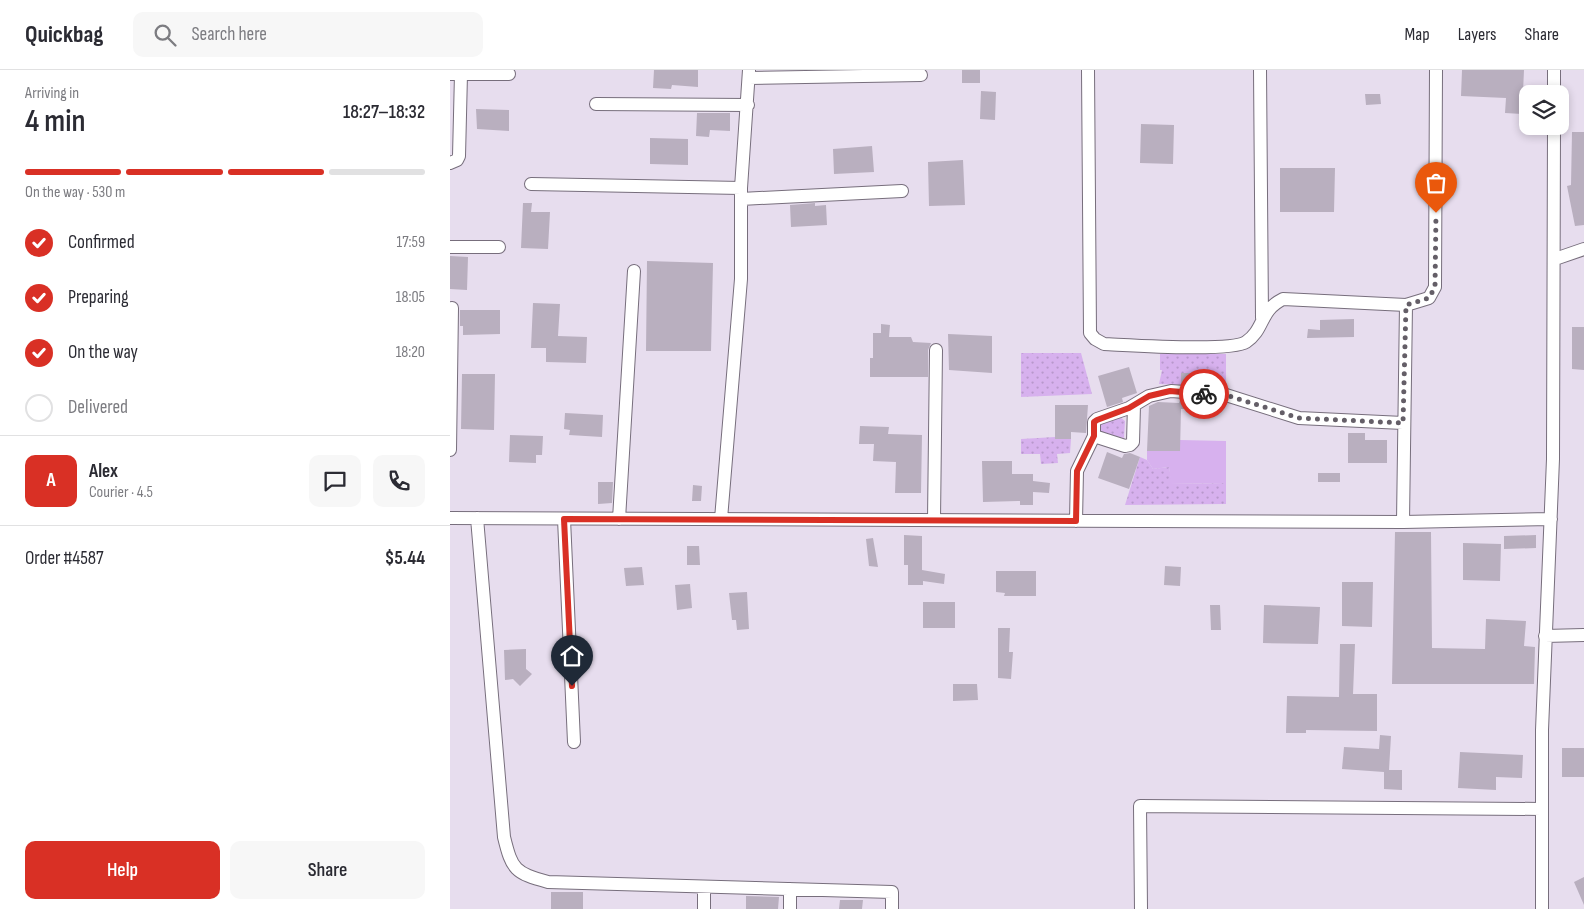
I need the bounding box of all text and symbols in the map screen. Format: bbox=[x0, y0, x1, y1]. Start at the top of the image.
search box bbox=[133, 12, 483, 57]
text: Quickbag bbox=[25, 20, 103, 49]
icon: search bbox=[151, 21, 179, 49]
text: Search here bbox=[191, 23, 267, 46]
text: Map bbox=[1405, 24, 1430, 45]
text: Layers bbox=[1458, 24, 1497, 45]
text: Share bbox=[1525, 24, 1559, 45]
text: Arriving in bbox=[25, 84, 79, 103]
map controls bbox=[1519, 85, 1569, 135]
button: layers bbox=[1519, 85, 1569, 135]
text: 18:27–18:32 bbox=[343, 101, 425, 124]
text: 4 min bbox=[25, 102, 86, 141]
pin bbox=[1415, 162, 1457, 213]
icon: bag bbox=[1422, 169, 1450, 197]
text: On the way · 530 m bbox=[25, 183, 125, 202]
icon: check bbox=[25, 229, 53, 257]
text: Confirmed bbox=[68, 231, 135, 254]
text: 17:59 bbox=[397, 233, 425, 252]
icon: check bbox=[25, 284, 53, 312]
text: Preparing bbox=[68, 286, 129, 309]
text: 18:05 bbox=[396, 288, 425, 307]
icon: check bbox=[25, 339, 53, 367]
text: On the way bbox=[68, 341, 138, 364]
text: 18:20 bbox=[396, 343, 425, 362]
courier bbox=[1179, 369, 1229, 419]
icon: bike bbox=[1190, 380, 1218, 408]
text: Delivered bbox=[68, 396, 128, 419]
button: chat bbox=[309, 455, 361, 507]
button: phone bbox=[373, 455, 425, 507]
text: Alex bbox=[89, 460, 118, 483]
text: A bbox=[46, 469, 56, 492]
text: Courier · 4.5 bbox=[89, 483, 153, 502]
text: Order #4587 bbox=[25, 547, 104, 570]
text: $5.44 bbox=[385, 547, 425, 570]
pin bbox=[551, 635, 593, 686]
icon: home bbox=[558, 642, 586, 670]
button: Help bbox=[25, 841, 220, 899]
button: Share bbox=[230, 841, 425, 899]

